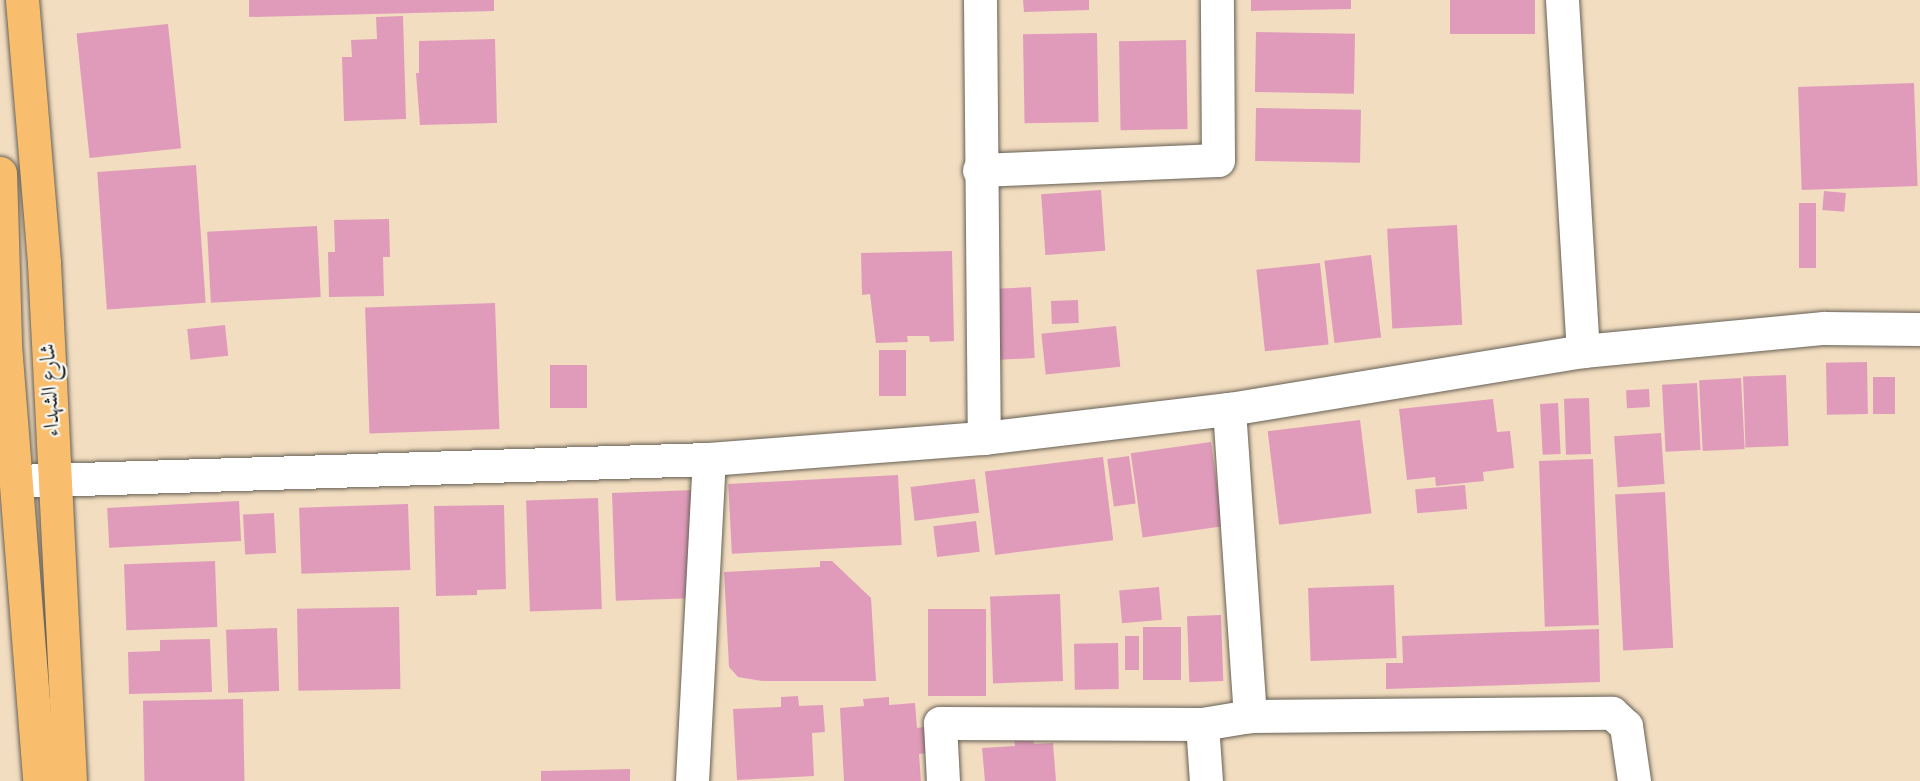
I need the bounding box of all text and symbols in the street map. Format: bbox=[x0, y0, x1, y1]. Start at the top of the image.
street label: شارع الشهداء bbox=[35, 343, 67, 437]

